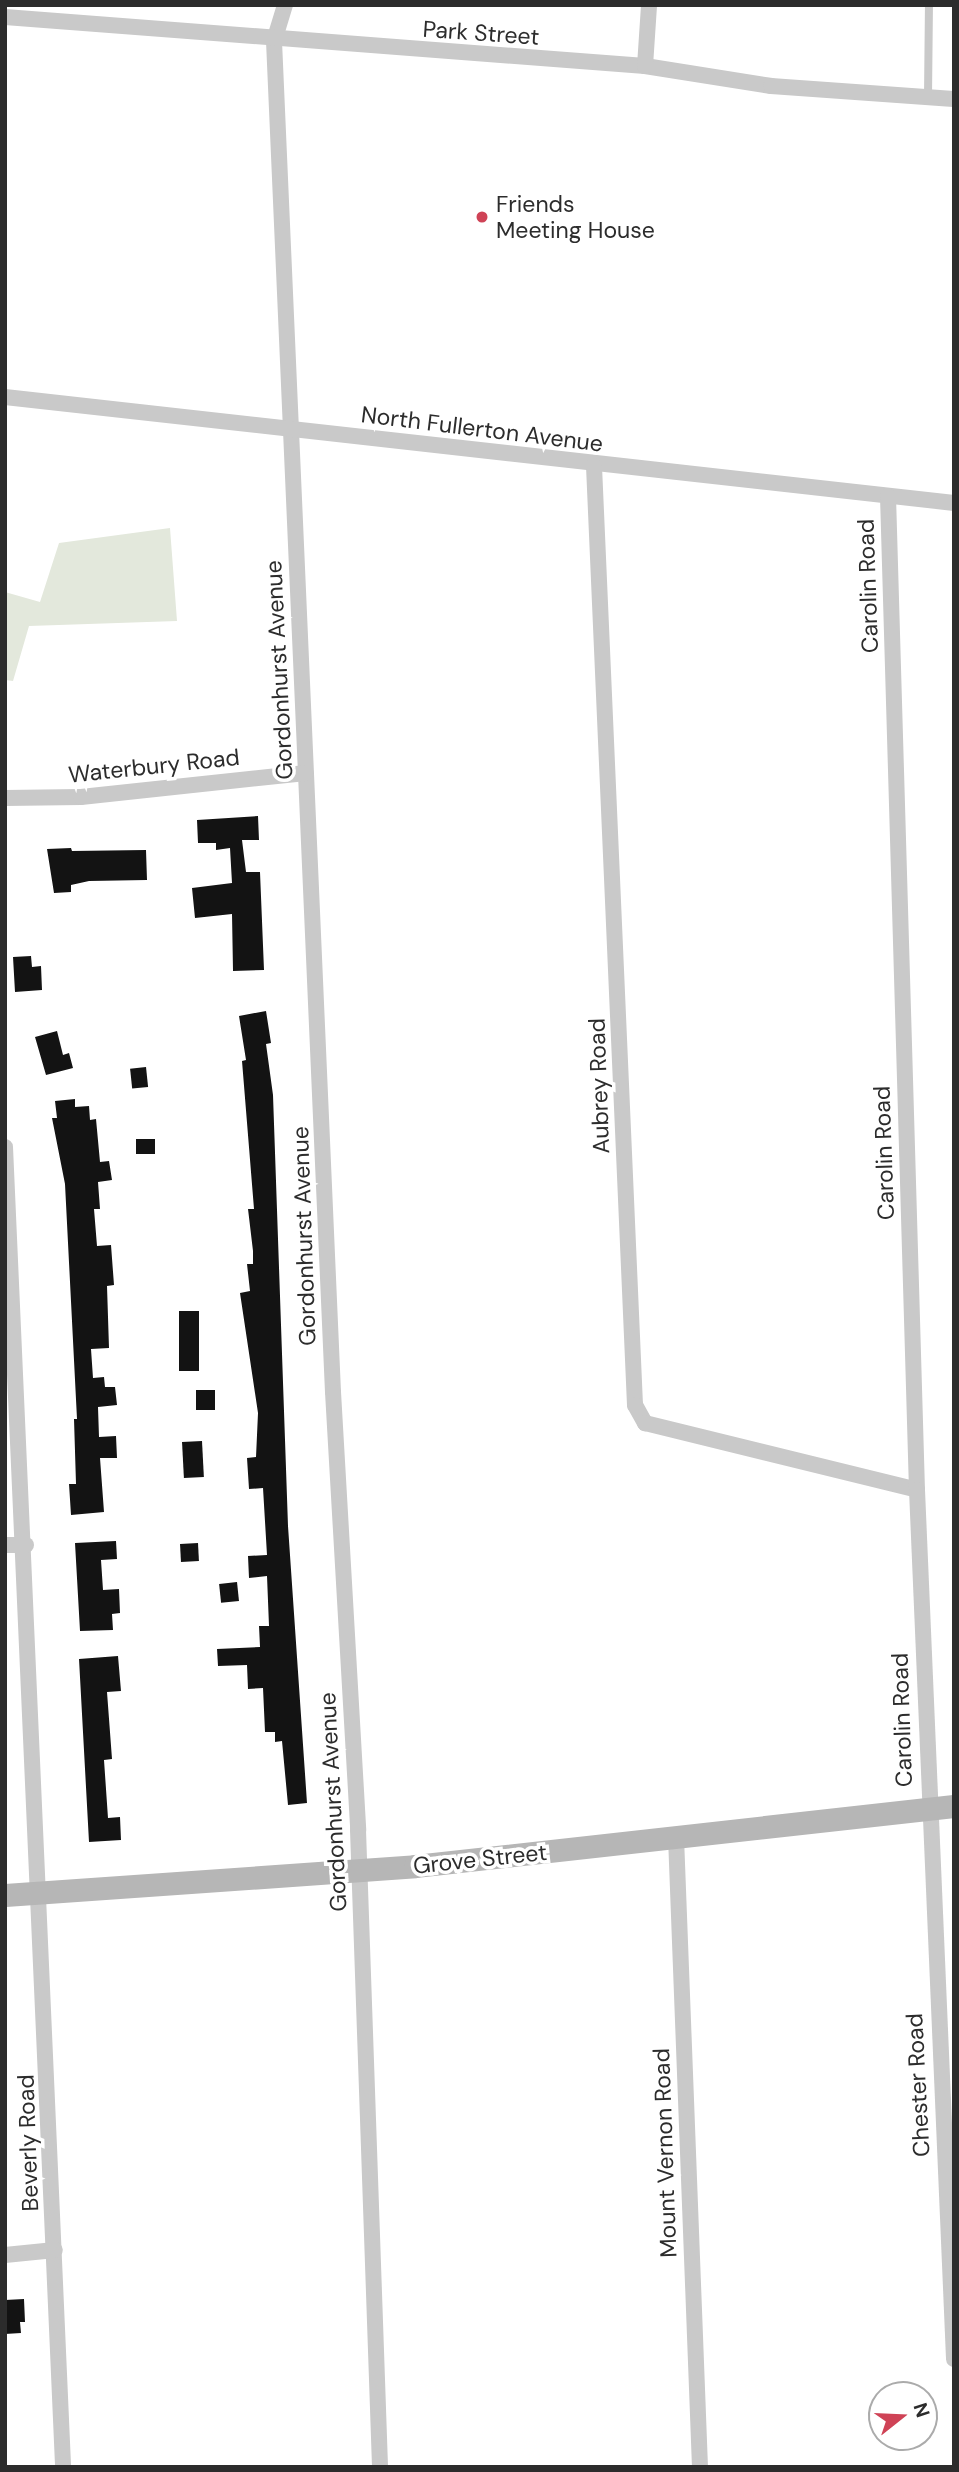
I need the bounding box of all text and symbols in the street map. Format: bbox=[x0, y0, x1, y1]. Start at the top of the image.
street label: Park Street bbox=[422, 15, 540, 51]
place label: Friends Meeting House bbox=[496, 190, 655, 244]
marker: Friends Meeting House bbox=[474, 209, 490, 225]
street label: North Fullerton Avenue bbox=[359, 400, 605, 458]
street label: Carolin Road bbox=[852, 518, 884, 654]
street label: Gordonhurst Avenue bbox=[259, 560, 299, 780]
street label: Waterbury Road bbox=[67, 743, 241, 789]
street label: Aubrey Road bbox=[583, 1018, 615, 1154]
street label: Carolin Road bbox=[868, 1085, 900, 1221]
street label: Gordonhurst Avenue bbox=[286, 1126, 322, 1346]
street label: Carolin Road bbox=[886, 1652, 918, 1788]
street label: Gordonhurst Avenue bbox=[313, 1692, 353, 1912]
street label: Grove Street bbox=[412, 1838, 548, 1880]
street label: Chester Road bbox=[900, 2013, 936, 2157]
street label: Mount Vernon Road bbox=[648, 2048, 682, 2258]
street label: Beverly Road bbox=[12, 2074, 44, 2212]
north arrow bbox=[868, 2381, 938, 2451]
text: N bbox=[908, 2400, 936, 2420]

